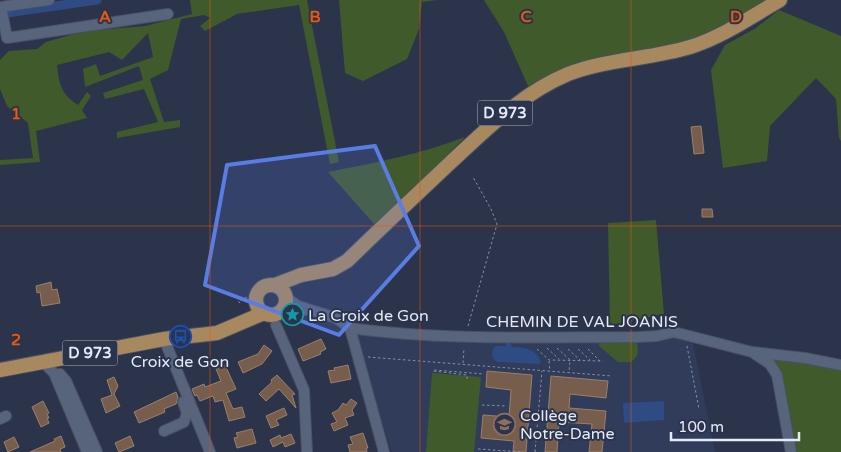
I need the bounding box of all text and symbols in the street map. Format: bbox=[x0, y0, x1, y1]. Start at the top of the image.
text: A bbox=[99, 7, 111, 27]
text: B bbox=[309, 7, 321, 27]
text: C bbox=[520, 7, 532, 27]
text: D bbox=[730, 7, 742, 27]
road number: D 973 bbox=[478, 100, 532, 126]
text: 1 bbox=[11, 104, 21, 124]
place icon: La Croix de Gon bbox=[280, 303, 304, 327]
place label: La Croix de Gon bbox=[308, 306, 429, 326]
street label: CHEMIN DE VAL JOANIS bbox=[486, 312, 678, 332]
bus stop icon: Croix de Gon bbox=[168, 325, 192, 349]
text: 2 bbox=[11, 330, 21, 350]
road number: D 973 bbox=[62, 340, 118, 366]
place label: Croix de Gon bbox=[131, 352, 229, 372]
place label: Collège Notre-Dame bbox=[520, 406, 614, 444]
scale bar bbox=[671, 410, 798, 442]
school or university icon: Collège Notre-Dame bbox=[492, 412, 516, 436]
text: 100 m bbox=[678, 418, 724, 436]

